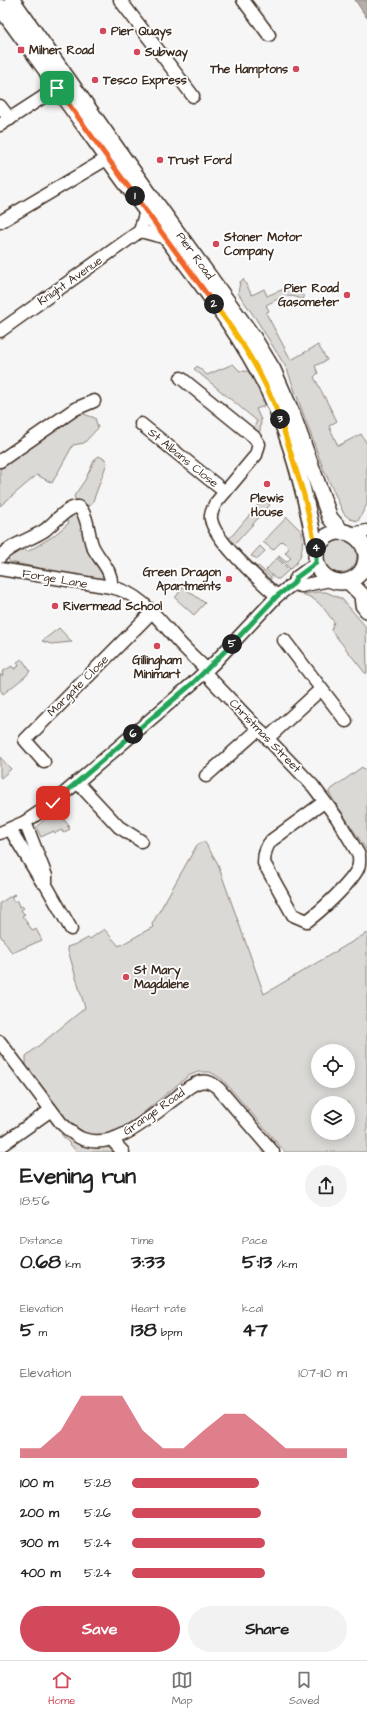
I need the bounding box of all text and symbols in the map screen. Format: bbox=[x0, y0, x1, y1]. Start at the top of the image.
place label: Pier Quays bbox=[111, 23, 172, 41]
marker: Pier Quays bbox=[98, 26, 108, 36]
place label: Milner Road bbox=[29, 42, 95, 59]
place label: Subway bbox=[144, 44, 188, 62]
marker: Milner Road bbox=[16, 45, 26, 55]
marker: Subway bbox=[132, 47, 142, 57]
place label: The Hamptons bbox=[209, 61, 288, 79]
marker: The Hamptons bbox=[291, 64, 301, 74]
pin bbox=[40, 71, 74, 105]
place label: Tesco Express bbox=[102, 72, 187, 90]
marker: Tesco Express bbox=[90, 75, 100, 85]
icon: arrive bbox=[46, 77, 68, 99]
place label: Trust Ford bbox=[167, 152, 233, 169]
marker: Trust Ford bbox=[155, 155, 165, 165]
pin: 1 bbox=[125, 186, 145, 206]
text: 1 bbox=[134, 188, 136, 203]
street label: Pier Road bbox=[172, 229, 218, 283]
place label: Stoner Motor Company bbox=[223, 229, 303, 261]
marker: Stoner Motor Company bbox=[211, 239, 221, 249]
street label: Knight Avenue bbox=[34, 252, 107, 311]
place label: Pier Road Gasometer bbox=[278, 280, 340, 311]
marker: Pier Road Gasometer bbox=[342, 290, 352, 300]
pin: 2 bbox=[204, 294, 224, 314]
text: 2 bbox=[211, 296, 217, 311]
pin: 3 bbox=[270, 409, 290, 429]
text: 3 bbox=[277, 411, 283, 426]
street label: St Albans Close bbox=[144, 424, 222, 492]
marker: Plewis House bbox=[262, 479, 272, 489]
place label: Plewis House bbox=[250, 490, 284, 521]
pin: 4 bbox=[306, 538, 326, 558]
text: 4 bbox=[312, 540, 320, 555]
place label: Green Dragon Apartments bbox=[143, 564, 221, 596]
street label: Forge Lane bbox=[21, 565, 90, 594]
marker: Green Dragon Apartments bbox=[224, 574, 234, 584]
place label: Rivermead School bbox=[63, 598, 162, 615]
marker: Rivermead School bbox=[50, 601, 60, 611]
pin: 5 bbox=[222, 634, 242, 654]
text: 5 bbox=[228, 636, 236, 651]
marker: Gillingham Minimart bbox=[152, 641, 162, 651]
street label: Margate Close bbox=[43, 651, 114, 721]
place label: Gillingham Minimart bbox=[132, 652, 182, 683]
street label: Christmas Street bbox=[225, 695, 305, 777]
pin: 6 bbox=[123, 724, 143, 744]
text: 6 bbox=[130, 726, 136, 741]
pin bbox=[36, 786, 70, 820]
icon: check bbox=[42, 792, 64, 814]
place label: St Mary Magdalene bbox=[133, 962, 190, 995]
marker: St Mary Magdalene bbox=[121, 972, 131, 982]
map controls bbox=[311, 1044, 355, 1140]
button: locate bbox=[311, 1044, 355, 1088]
street label: Grange Road bbox=[120, 1084, 189, 1140]
button: layers bbox=[311, 1096, 355, 1140]
text: Evening run bbox=[20, 1161, 136, 1192]
button: share bbox=[305, 1165, 347, 1207]
text: 18:56 bbox=[20, 1192, 50, 1210]
text: Distance bbox=[20, 1233, 63, 1248]
text: Time bbox=[131, 1233, 154, 1248]
text: Pace bbox=[242, 1233, 268, 1248]
text: 0.68 bbox=[20, 1248, 61, 1276]
text: 3:33 bbox=[131, 1248, 165, 1276]
text: 5:13 bbox=[242, 1248, 272, 1276]
text: km bbox=[61, 1257, 81, 1272]
text: /km bbox=[272, 1257, 297, 1272]
text: Elevation bbox=[20, 1301, 63, 1316]
text: Heart rate bbox=[131, 1301, 186, 1316]
text: kcal bbox=[242, 1301, 263, 1316]
text: 5 bbox=[20, 1316, 34, 1344]
text: 138 bbox=[131, 1316, 157, 1344]
text: 47 bbox=[242, 1316, 268, 1344]
text: m bbox=[34, 1325, 47, 1340]
text: bpm bbox=[157, 1325, 182, 1340]
text: Elevation bbox=[20, 1364, 71, 1382]
text: 107–110 m bbox=[298, 1364, 347, 1382]
text: 100 m bbox=[20, 1474, 53, 1492]
text: 5:28 bbox=[84, 1474, 111, 1492]
text: 200 m bbox=[20, 1504, 59, 1522]
text: 5:26 bbox=[84, 1504, 111, 1522]
text: 300 m bbox=[20, 1534, 58, 1552]
text: 5:24 bbox=[84, 1534, 112, 1552]
text: 400 m bbox=[20, 1564, 61, 1582]
text: 5:24 bbox=[84, 1564, 112, 1582]
button: Save bbox=[20, 1606, 180, 1652]
button: Share bbox=[188, 1606, 347, 1652]
tab: Home bbox=[48, 1669, 75, 1708]
tab: Map bbox=[171, 1669, 193, 1708]
tab: Saved bbox=[289, 1669, 319, 1708]

